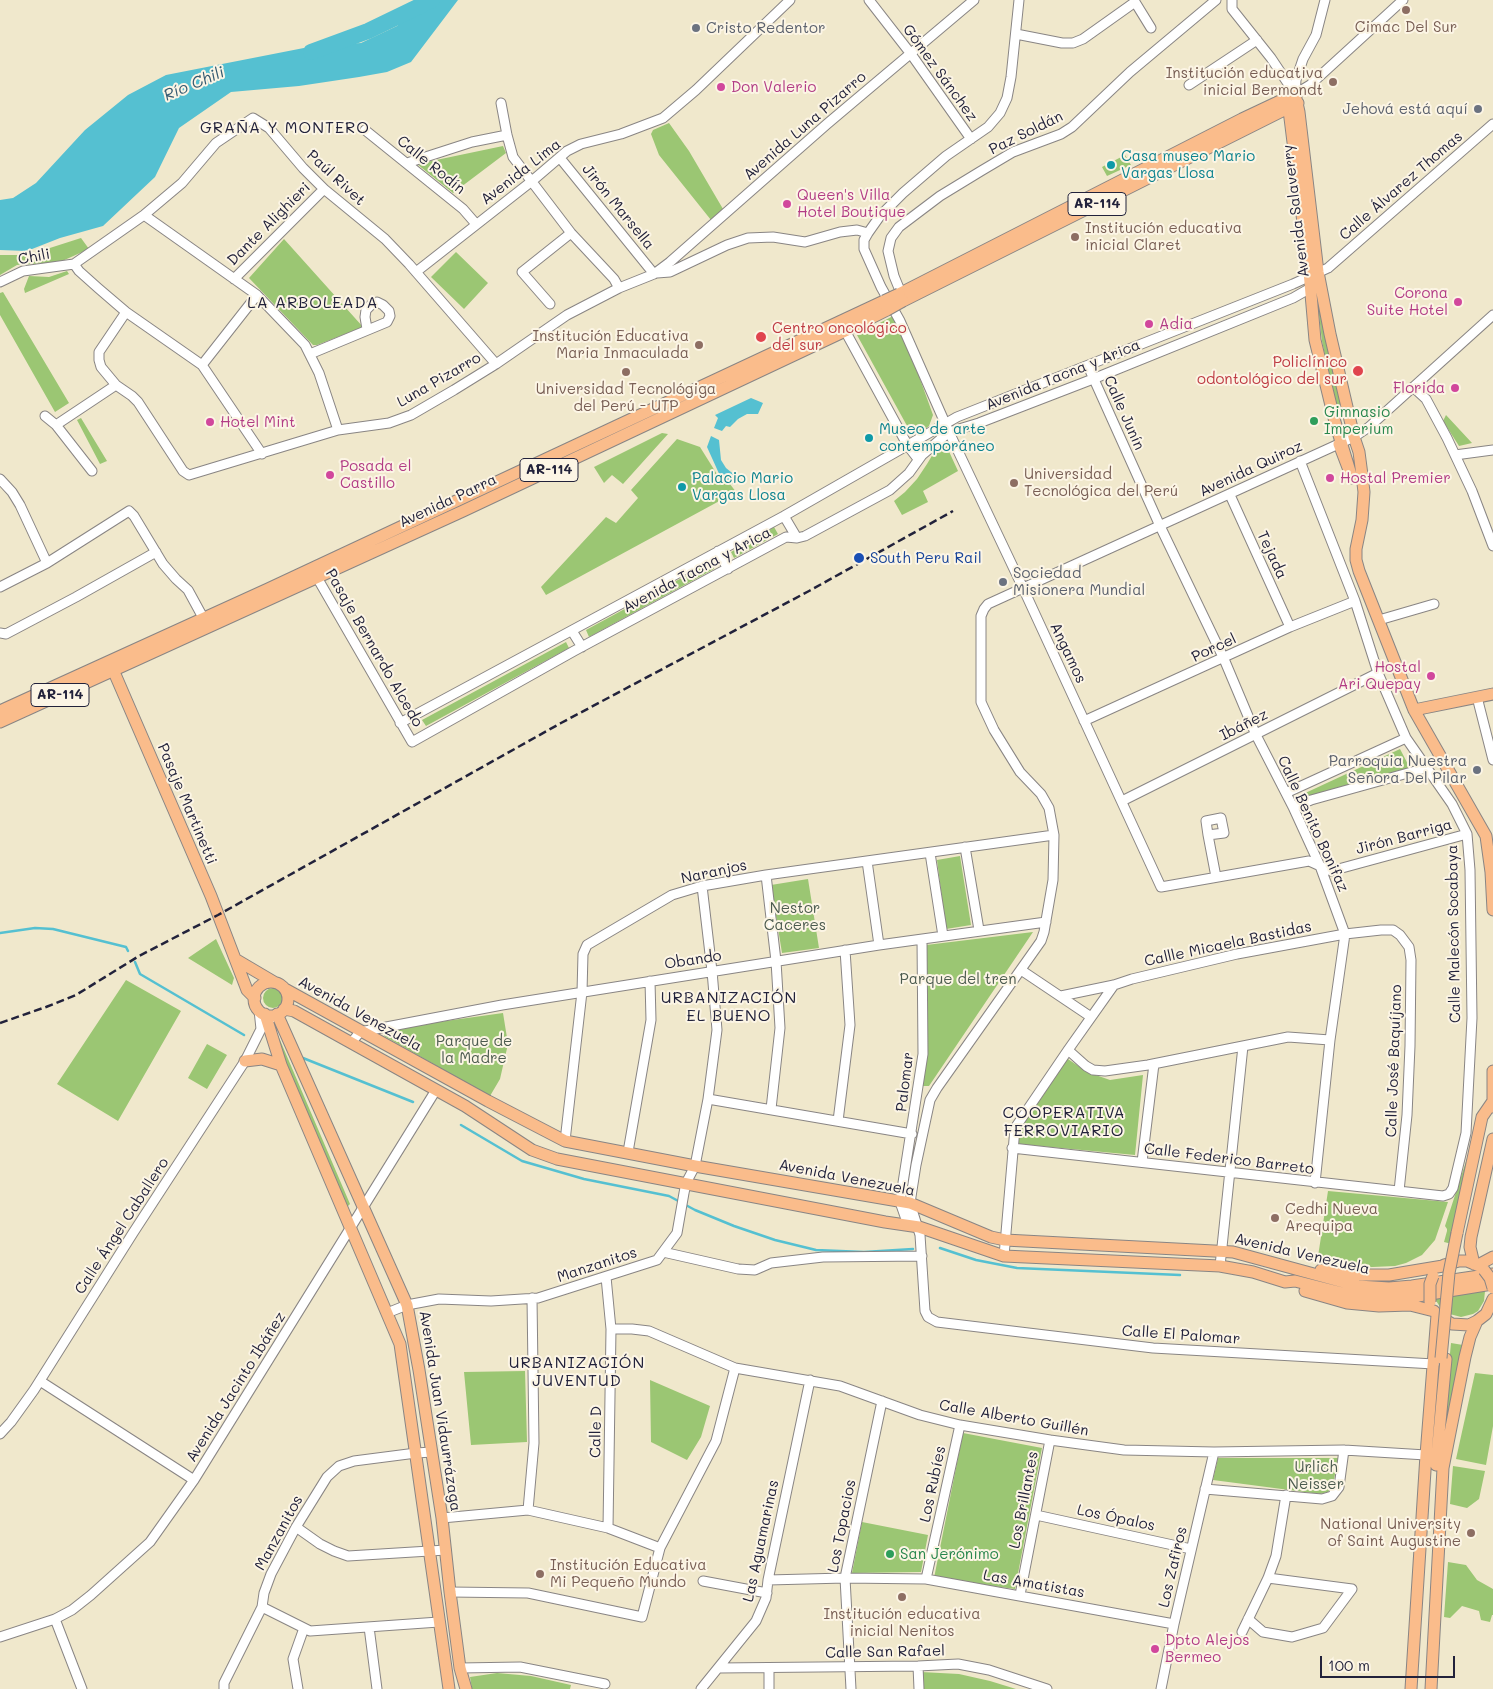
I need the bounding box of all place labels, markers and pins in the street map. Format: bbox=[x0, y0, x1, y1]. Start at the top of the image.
marker: Cimac Del Sur bbox=[1400, 4, 1412, 16]
place label: Cimac Del Sur bbox=[1355, 18, 1457, 36]
place label: Cristo Redentor bbox=[706, 19, 825, 37]
marker: Cristo Redentor bbox=[690, 22, 702, 34]
place label: Institución educativa inicial Bermondt bbox=[1166, 64, 1323, 99]
marker: Institución educativa inicial Bermondt bbox=[1327, 76, 1339, 88]
place label: Don Valerio bbox=[731, 78, 816, 96]
marker: Don Valerio bbox=[715, 81, 727, 93]
place label: Jehová está aquí bbox=[1342, 100, 1468, 118]
marker: Jehová está aquí bbox=[1472, 103, 1484, 115]
place label: Casa museo Mario Vargas Llosa bbox=[1121, 147, 1255, 182]
marker: Casa museo Mario Vargas Llosa bbox=[1105, 159, 1117, 171]
place label: Queen's Villa Hotel Boutique bbox=[797, 186, 906, 221]
marker: Queen's Villa Hotel Boutique bbox=[781, 198, 793, 210]
place label: Institución educativa inicial Claret bbox=[1085, 219, 1242, 254]
marker: Institución educativa inicial Claret bbox=[1069, 231, 1081, 243]
place label: Corona Suite Hotel bbox=[1367, 284, 1448, 319]
marker: Corona Suite Hotel bbox=[1452, 296, 1464, 308]
place label: Adia bbox=[1159, 315, 1193, 333]
marker: Adia bbox=[1143, 318, 1155, 330]
place label: Centro oncológico del sur bbox=[772, 319, 907, 354]
place label: Institución Educativa Maria Inmaculada bbox=[532, 327, 689, 362]
marker: Centro oncológico del sur bbox=[754, 330, 768, 344]
marker: Institución Educativa Maria Inmaculada bbox=[693, 339, 705, 351]
place label: Policlínico odontológico del sur bbox=[1197, 353, 1347, 388]
marker: Policlínico odontológico del sur bbox=[1351, 364, 1365, 378]
marker: Universidad Tecnológiga del Perú - UTP bbox=[620, 366, 632, 378]
place label: Florida bbox=[1393, 379, 1445, 397]
place label: Universidad Tecnológiga del Perú - UTP bbox=[536, 380, 716, 415]
marker: Florida bbox=[1449, 382, 1461, 394]
place label: Gimnasio Imperium bbox=[1324, 403, 1393, 438]
place label: Hotel Mint bbox=[220, 413, 295, 431]
marker: Gimnasio Imperium bbox=[1308, 415, 1320, 427]
marker: Hotel Mint bbox=[204, 416, 216, 428]
place label: Museo de arte contemporáneo bbox=[879, 420, 994, 455]
marker: Museo de arte contemporáneo bbox=[863, 432, 875, 444]
place label: Posada el Castillo bbox=[340, 457, 411, 492]
place label: Universidad Tecnológica del Perú bbox=[1024, 465, 1178, 500]
marker: Posada el Castillo bbox=[324, 469, 336, 481]
place label: Palacio Mario Vargas Llosa bbox=[692, 469, 793, 504]
place label: Hostal Premier bbox=[1340, 469, 1451, 487]
marker: Hostal Premier bbox=[1324, 472, 1336, 484]
marker: Universidad Tecnológica del Perú bbox=[1008, 477, 1020, 489]
marker: Palacio Mario Vargas Llosa bbox=[676, 481, 688, 493]
place label: South Peru Rail bbox=[870, 549, 982, 567]
marker: South Peru Rail bbox=[852, 551, 866, 565]
place label: Sociedad Misionera Mundial bbox=[1013, 564, 1145, 599]
marker: Sociedad Misionera Mundial bbox=[997, 576, 1009, 588]
place label: Hostal Ari Quepay bbox=[1338, 658, 1421, 693]
marker: Hostal Ari Quepay bbox=[1425, 670, 1437, 682]
place label: Parroquia Nuestra Señora Del Pilar bbox=[1329, 752, 1467, 787]
marker: Parroquia Nuestra Señora Del Pilar bbox=[1471, 764, 1483, 776]
place label: Cedhi Nueva Arequipa bbox=[1285, 1200, 1378, 1235]
marker: Cedhi Nueva Arequipa bbox=[1269, 1212, 1281, 1224]
place label: National University of Saint Augustine bbox=[1320, 1515, 1461, 1550]
marker: National University of Saint Augustine bbox=[1465, 1527, 1477, 1539]
place label: San Jerónimo bbox=[900, 1545, 999, 1563]
marker: San Jerónimo bbox=[884, 1548, 896, 1560]
place label: Institución Educativa Mi Pequeño Mundo bbox=[550, 1556, 707, 1591]
marker: Institución Educativa Mi Pequeño Mundo bbox=[534, 1568, 546, 1580]
marker: Institución educativa inicial Nenitos bbox=[896, 1591, 908, 1603]
place label: Institución educativa inicial Nenitos bbox=[823, 1605, 981, 1640]
place label: Dpto Alejos Bermeo bbox=[1165, 1631, 1250, 1666]
marker: Dpto Alejos Bermeo bbox=[1149, 1643, 1161, 1655]

